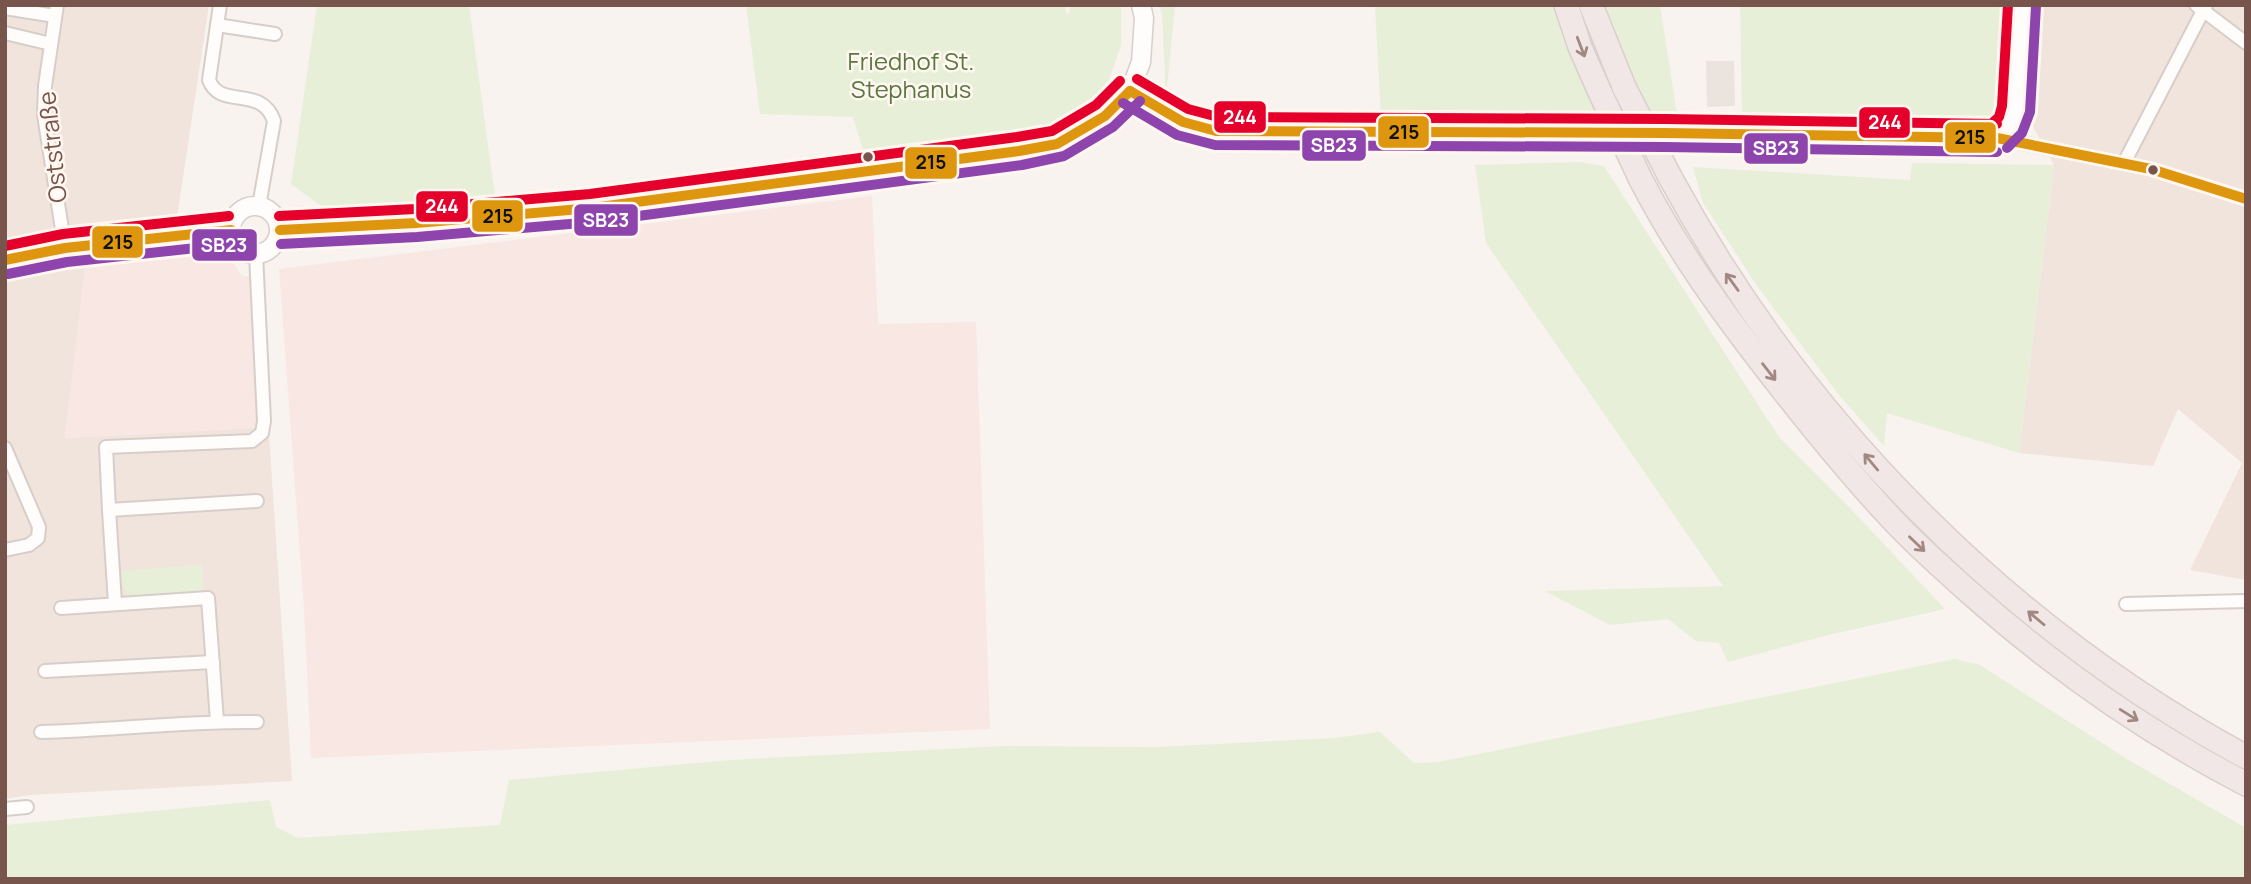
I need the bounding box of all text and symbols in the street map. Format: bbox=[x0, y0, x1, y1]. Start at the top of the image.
one-way arrow bbox=[1575, 36, 1588, 57]
park label: Friedhof St. Stephanus bbox=[848, 44, 974, 105]
street label: Oststraße bbox=[29, 90, 74, 204]
line badge: 244 bbox=[1213, 100, 1267, 134]
text: 244 bbox=[1223, 104, 1257, 130]
line badge: 244 bbox=[1858, 106, 1911, 139]
text: 244 bbox=[1868, 109, 1902, 135]
line badge: 215 bbox=[1377, 115, 1430, 149]
text: 215 bbox=[1389, 119, 1419, 145]
line badge: 215 bbox=[1944, 121, 1997, 154]
text: 215 bbox=[1955, 124, 1985, 150]
line badge: SB23 bbox=[1301, 129, 1367, 162]
text: SB23 bbox=[1311, 132, 1357, 158]
line badge: SB23 bbox=[1743, 132, 1809, 165]
text: SB23 bbox=[1753, 135, 1799, 161]
line badge: 215 bbox=[904, 146, 958, 180]
text: 215 bbox=[916, 149, 946, 175]
unlabelled marker bbox=[861, 150, 875, 164]
unlabelled marker bbox=[2146, 163, 2160, 177]
line badge: 244 bbox=[415, 190, 469, 223]
text: 244 bbox=[425, 193, 459, 219]
line badge: 215 bbox=[471, 199, 524, 233]
text: 215 bbox=[483, 203, 513, 229]
line badge: SB23 bbox=[573, 203, 639, 237]
text: SB23 bbox=[583, 207, 629, 233]
line badge: 215 bbox=[91, 225, 144, 259]
line badge: SB23 bbox=[191, 228, 258, 262]
text: 215 bbox=[103, 229, 133, 255]
text: SB23 bbox=[201, 232, 247, 258]
one-way arrow bbox=[1725, 273, 1739, 292]
one-way arrow bbox=[1761, 363, 1776, 381]
one-way arrow bbox=[1863, 453, 1879, 471]
one-way arrow bbox=[1909, 535, 1926, 552]
one-way arrow bbox=[2028, 610, 2046, 626]
one-way arrow bbox=[2118, 708, 2138, 722]

